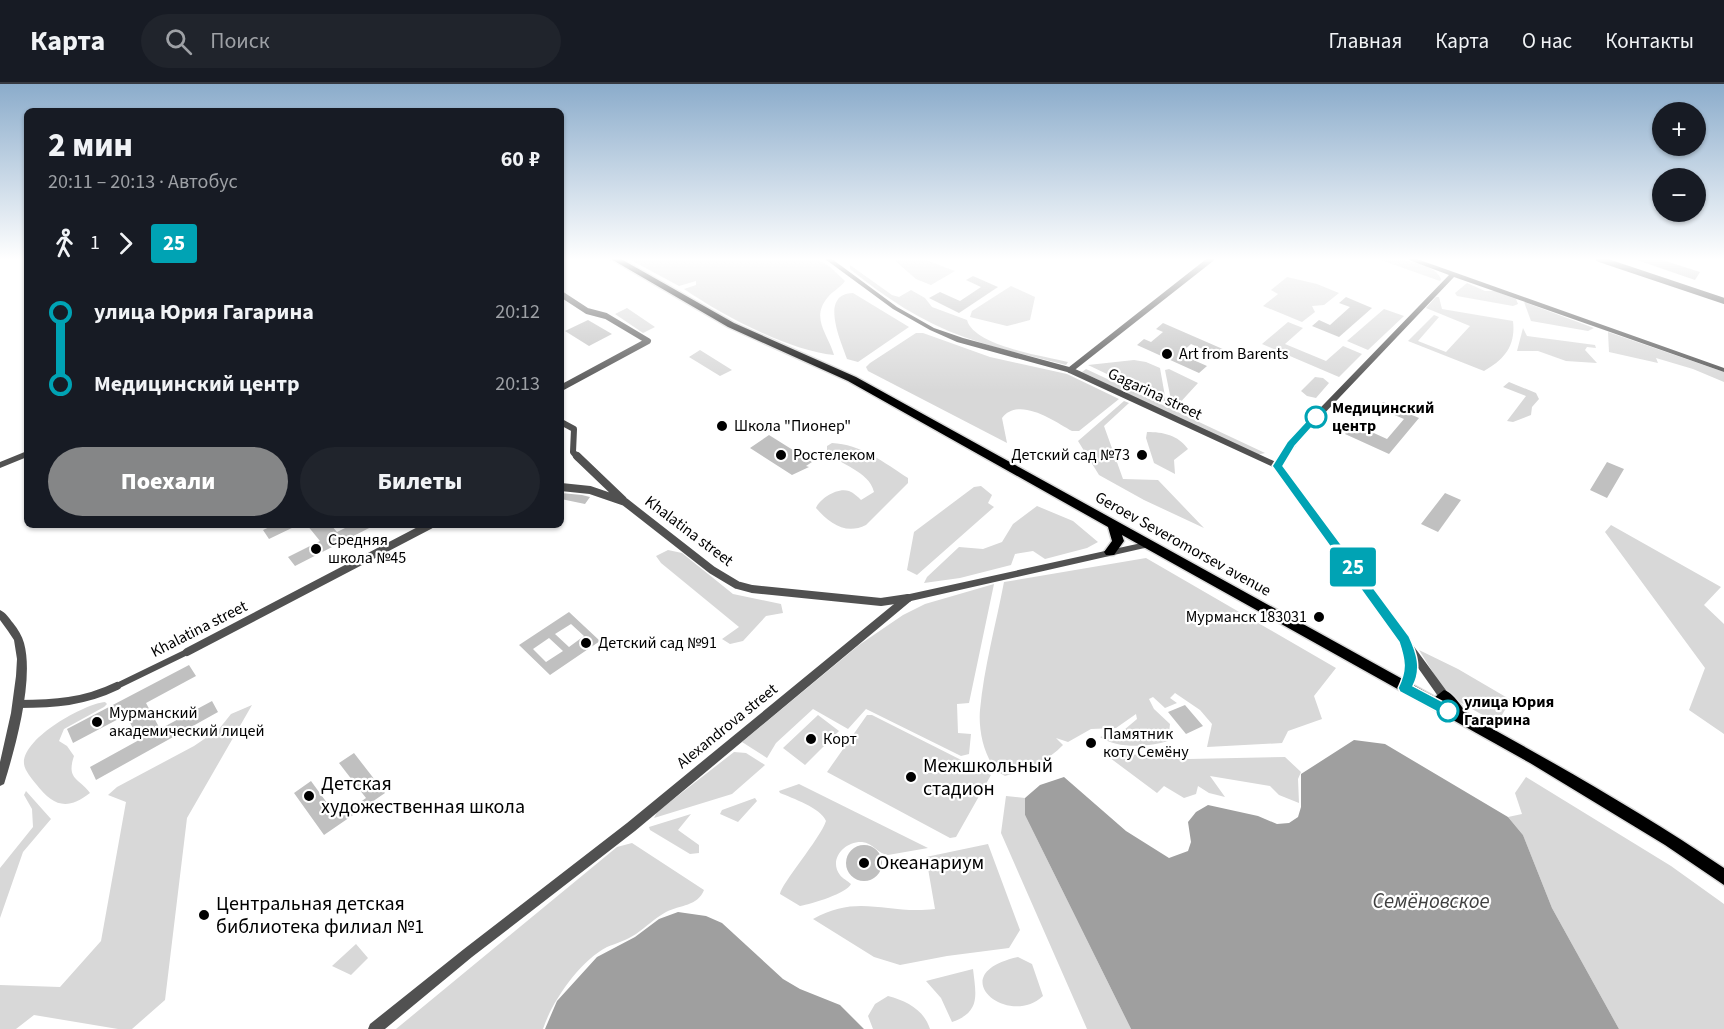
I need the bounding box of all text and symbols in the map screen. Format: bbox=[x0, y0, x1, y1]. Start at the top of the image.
search box bbox=[141, 14, 561, 68]
text: Карта bbox=[30, 21, 105, 61]
icon: search bbox=[162, 25, 195, 58]
text: Поиск bbox=[210, 25, 270, 57]
text: Главная bbox=[1329, 26, 1402, 56]
text: Карта bbox=[1435, 26, 1489, 56]
text: О нас bbox=[1522, 26, 1572, 56]
text: Контакты bbox=[1605, 26, 1694, 56]
map controls bbox=[1652, 102, 1706, 222]
button: + bbox=[1652, 102, 1706, 156]
text: 2 мин bbox=[48, 122, 133, 169]
text: 60 ₽ bbox=[501, 143, 540, 175]
text: 20:11 – 20:13 · Автобус bbox=[48, 168, 238, 196]
button: − bbox=[1652, 168, 1706, 222]
icon: walk bbox=[48, 227, 81, 260]
icon: forward bbox=[109, 227, 142, 260]
text: 25 bbox=[163, 228, 185, 258]
text: 1 bbox=[90, 229, 100, 257]
text: улица Юрия Гагарина bbox=[94, 296, 314, 328]
text: 20:12 bbox=[495, 298, 540, 326]
place label: Art from Barents bbox=[1179, 343, 1289, 365]
marker: Art from Barents bbox=[1160, 347, 1174, 361]
street label: Gagarina street bbox=[1104, 363, 1206, 426]
text: Медицинский центр bbox=[94, 368, 300, 400]
text: 20:13 bbox=[495, 370, 540, 398]
place label: Медицинский центр bbox=[1332, 397, 1434, 437]
marker: Медицинский центр bbox=[1305, 406, 1327, 428]
place label: Школа "Пионер" bbox=[734, 415, 851, 437]
marker: Школа "Пионер" bbox=[715, 419, 729, 433]
place label: Ростелеком bbox=[793, 444, 875, 466]
place label: Детский сад №73 bbox=[1011, 444, 1130, 466]
button: Поехали bbox=[48, 447, 288, 516]
button: Билеты bbox=[300, 447, 540, 516]
marker: Ростелеком bbox=[774, 448, 788, 462]
marker: Детский сад №73 bbox=[1135, 448, 1149, 462]
street label: Geroev Severomorsev avenue bbox=[1091, 486, 1275, 602]
street label: Khalatina street bbox=[640, 490, 738, 572]
place label: Средняя школа №45 bbox=[328, 529, 406, 569]
marker: Средняя школа №45 bbox=[309, 542, 323, 556]
line badge: 25 bbox=[1326, 548, 1380, 586]
text: 25 bbox=[1342, 552, 1364, 582]
street label: Khalatina street bbox=[147, 595, 252, 663]
place label: Мурманск 183031 bbox=[1186, 606, 1307, 628]
marker: Мурманск 183031 bbox=[1312, 610, 1326, 624]
place label: Детский сад №91 bbox=[598, 632, 717, 654]
marker: Детский сад №91 bbox=[579, 636, 593, 650]
street label: Alexandrova street bbox=[672, 678, 783, 774]
place label: улица Юрия Гагарина bbox=[1464, 691, 1554, 731]
marker: улица Юрия Гагарина bbox=[1437, 700, 1459, 722]
place label: Мурманский академический лицей bbox=[109, 702, 265, 742]
marker: Мурманский академический лицей bbox=[90, 715, 104, 729]
place label: Памятник коту Семёну bbox=[1103, 723, 1189, 763]
place label: Корт bbox=[823, 728, 857, 750]
marker: Корт bbox=[804, 732, 818, 746]
marker: Памятник коту Семёну bbox=[1084, 736, 1098, 750]
place label: Межшкольный стадион bbox=[923, 752, 1053, 803]
place label: Детская художественная школа bbox=[321, 770, 525, 821]
marker: Межшкольный стадион bbox=[904, 770, 918, 784]
marker: Детская художественная школа bbox=[302, 789, 316, 803]
place label: Океанариум bbox=[876, 849, 984, 877]
marker: Океанариум bbox=[857, 856, 871, 870]
water label: Семёновское bbox=[1372, 886, 1490, 916]
place label: Центральная детская библиотека филиал №1 bbox=[216, 890, 424, 941]
marker: Центральная детская библиотека филиал №1 bbox=[197, 908, 211, 922]

